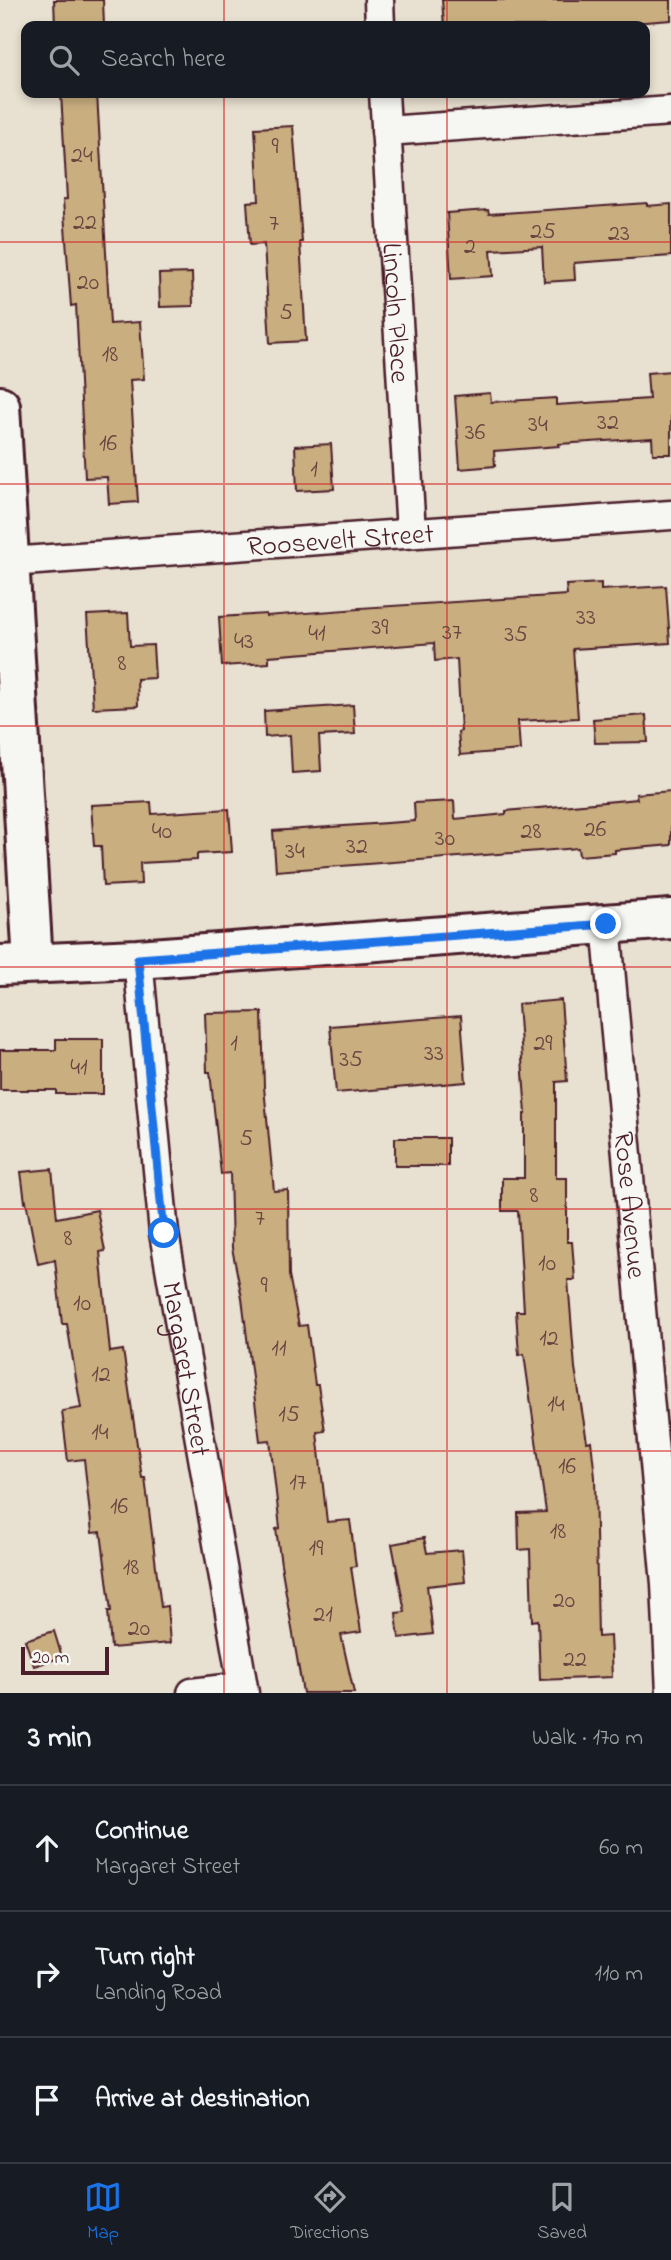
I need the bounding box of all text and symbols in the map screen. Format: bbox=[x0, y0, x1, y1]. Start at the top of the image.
search box bbox=[21, 21, 650, 98]
icon: search bbox=[45, 41, 83, 79]
text: Search here bbox=[101, 41, 226, 79]
house number: 9 bbox=[271, 130, 279, 165]
house number: 24 bbox=[71, 139, 93, 174]
house number: 22 bbox=[73, 206, 97, 241]
house number: 7 bbox=[269, 207, 279, 242]
house number: 25 bbox=[530, 215, 556, 250]
house number: 23 bbox=[608, 217, 630, 252]
house number: 2 bbox=[464, 230, 476, 265]
street label: Lincoln Place bbox=[369, 242, 419, 385]
house number: 20 bbox=[77, 266, 99, 301]
house number: 5 bbox=[279, 296, 293, 331]
house number: 18 bbox=[102, 338, 118, 373]
house number: 32 bbox=[597, 406, 619, 441]
house number: 34 bbox=[528, 408, 548, 443]
house number: 36 bbox=[465, 416, 486, 451]
house number: 16 bbox=[99, 427, 118, 462]
house number: 1 bbox=[310, 453, 318, 488]
street label: Roosevelt Street bbox=[246, 515, 435, 569]
house number: 33 bbox=[576, 601, 596, 636]
house number: 39 bbox=[371, 611, 389, 646]
house number: 37 bbox=[442, 616, 462, 651]
house number: 41 bbox=[308, 617, 326, 652]
house number: 35 bbox=[504, 618, 528, 653]
house number: 43 bbox=[234, 625, 254, 660]
house number: 8 bbox=[118, 647, 127, 682]
house number: 26 bbox=[584, 813, 607, 848]
house number: 40 bbox=[152, 815, 172, 850]
house number: 28 bbox=[521, 815, 541, 850]
house number: 30 bbox=[435, 822, 455, 857]
house number: 32 bbox=[346, 830, 368, 865]
house number: 34 bbox=[285, 835, 305, 870]
route end bbox=[590, 908, 621, 939]
house number: 1 bbox=[230, 1027, 238, 1062]
house number: 29 bbox=[533, 1027, 553, 1062]
house number: 33 bbox=[424, 1037, 444, 1072]
house number: 35 bbox=[339, 1043, 363, 1078]
house number: 41 bbox=[70, 1051, 88, 1086]
house number: 5 bbox=[239, 1122, 253, 1157]
street label: Rose Avenue bbox=[601, 1130, 655, 1281]
house number: 8 bbox=[530, 1179, 539, 1214]
house number: 7 bbox=[255, 1202, 265, 1237]
route start bbox=[148, 1217, 179, 1248]
house number: 8 bbox=[64, 1222, 73, 1257]
house number: 10 bbox=[538, 1247, 556, 1282]
house number: 9 bbox=[260, 1269, 268, 1304]
street label: Margaret Street bbox=[149, 1279, 220, 1460]
house number: 10 bbox=[73, 1287, 91, 1322]
house number: 12 bbox=[539, 1322, 559, 1357]
house number: 11 bbox=[271, 1332, 287, 1367]
house number: 12 bbox=[91, 1358, 111, 1393]
house number: 14 bbox=[547, 1388, 565, 1423]
house number: 15 bbox=[278, 1398, 300, 1433]
house number: 14 bbox=[91, 1416, 109, 1451]
house number: 16 bbox=[558, 1450, 577, 1485]
house number: 17 bbox=[289, 1466, 307, 1501]
house number: 16 bbox=[110, 1490, 129, 1525]
house number: 18 bbox=[550, 1515, 566, 1550]
house number: 19 bbox=[309, 1532, 324, 1567]
house number: 18 bbox=[123, 1551, 139, 1586]
house number: 20 bbox=[553, 1584, 575, 1619]
house number: 21 bbox=[313, 1598, 333, 1633]
house number: 20 bbox=[128, 1612, 150, 1647]
house number: 22 bbox=[563, 1643, 587, 1678]
scale bar bbox=[21, 1644, 108, 1676]
text: 20 m bbox=[32, 1645, 69, 1672]
text: 3 min bbox=[28, 1717, 91, 1761]
text: Walk · 170 m bbox=[532, 1722, 643, 1755]
text: Continue bbox=[95, 1813, 188, 1851]
icon: ahead bbox=[28, 1829, 66, 1867]
text: 60 m bbox=[599, 1832, 643, 1865]
text: Margaret Street bbox=[95, 1851, 240, 1884]
text: Turn right bbox=[95, 1939, 195, 1977]
icon: right bbox=[28, 1955, 66, 1993]
text: 110 m bbox=[595, 1958, 643, 1991]
text: Landing Road bbox=[95, 1977, 222, 2010]
icon: arrive bbox=[28, 2081, 66, 2119]
text: Arrive at destination bbox=[95, 2081, 310, 2119]
tab: Map bbox=[84, 2178, 122, 2247]
tab: Directions bbox=[290, 2178, 369, 2247]
tab: Saved bbox=[537, 2178, 587, 2247]

